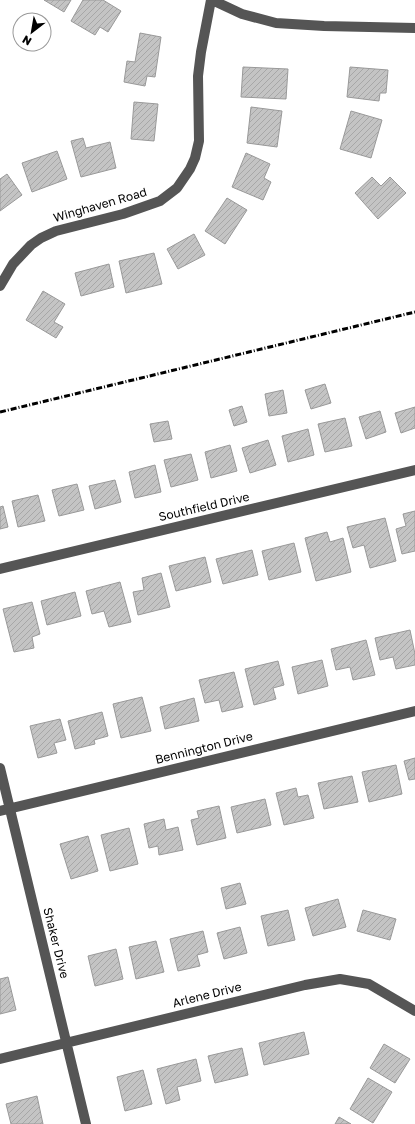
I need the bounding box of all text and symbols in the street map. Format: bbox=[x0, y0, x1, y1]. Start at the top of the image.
north arrow bbox=[12, 12, 52, 52]
text: N bbox=[20, 33, 34, 49]
street label: Winghaven Road bbox=[51, 184, 148, 225]
street label: Southfield Drive bbox=[157, 489, 251, 524]
street label: Bennington Drive bbox=[154, 728, 254, 767]
street label: Shaker Drive bbox=[40, 906, 73, 980]
street label: Arlene Drive bbox=[171, 979, 243, 1010]

